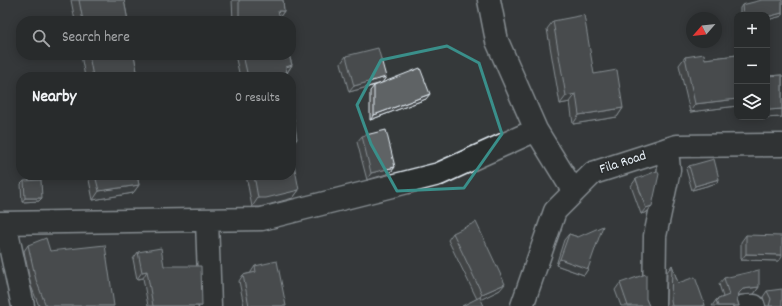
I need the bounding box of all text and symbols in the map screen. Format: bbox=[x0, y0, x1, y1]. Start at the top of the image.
north arrow bbox=[686, 12, 722, 48]
map controls bbox=[734, 12, 770, 120]
button: + bbox=[734, 12, 770, 48]
search box bbox=[16, 16, 296, 60]
icon: search bbox=[30, 27, 52, 49]
text: Search here bbox=[62, 27, 130, 49]
button: − bbox=[734, 48, 770, 84]
button: layers bbox=[734, 84, 770, 120]
text: Nearby bbox=[32, 86, 76, 110]
text: 0 results bbox=[235, 89, 280, 108]
street label: Fila Road bbox=[597, 146, 649, 180]

